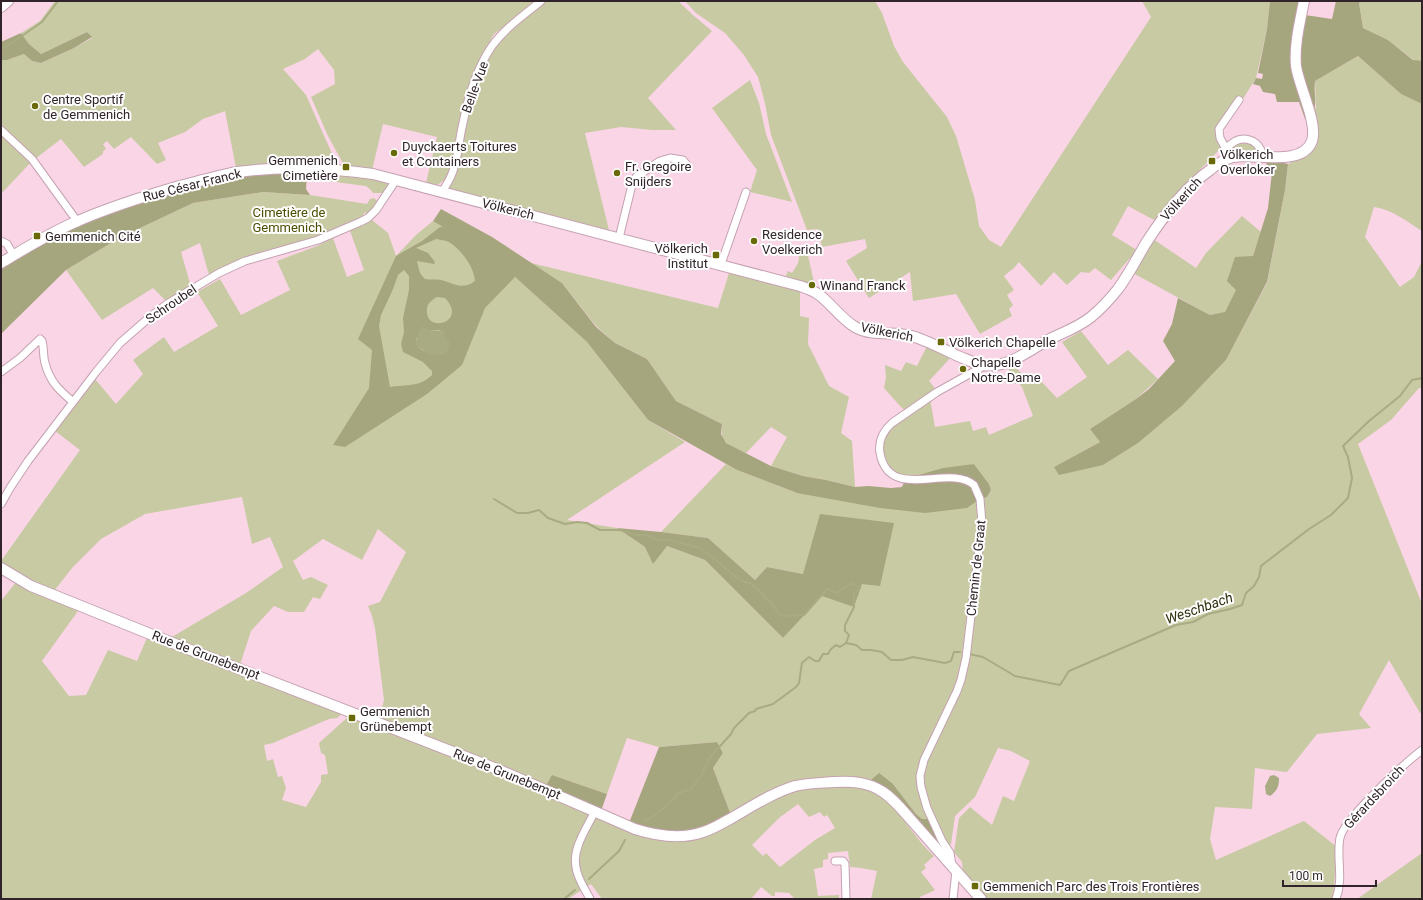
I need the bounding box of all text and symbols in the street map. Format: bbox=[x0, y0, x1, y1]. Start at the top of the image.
street label: Belle-Vue bbox=[459, 59, 491, 115]
place label: Centre Sportif de Gemmenich bbox=[43, 92, 130, 122]
marker: Centre Sportif de Gemmenich bbox=[30, 101, 40, 111]
place label: Duyckaerts Toitures et Containers bbox=[402, 139, 517, 169]
place label: Völkerich Overloker bbox=[1220, 147, 1275, 177]
marker: Duyckaerts Toitures et Containers bbox=[389, 148, 399, 158]
place label: Gemmenich Cimetière bbox=[268, 153, 338, 183]
marker: Völkerich Overloker bbox=[1207, 156, 1217, 166]
place label: Fr. Gregoire Snijders bbox=[625, 159, 691, 189]
marker: Gemmenich Cimetière bbox=[341, 162, 351, 172]
street label: Rue César Franck bbox=[141, 165, 243, 204]
marker: Fr. Gregoire Snijders bbox=[612, 168, 622, 178]
street label: Völkerich bbox=[1158, 174, 1204, 224]
street label: Völkerich bbox=[480, 195, 536, 223]
park label: Cimetière de Gemmenich. bbox=[252, 205, 326, 235]
place label: Residence Voelkerich bbox=[762, 227, 822, 257]
place label: Gemmenich Cité bbox=[45, 229, 141, 244]
marker: Gemmenich Cité bbox=[32, 231, 42, 241]
marker: Residence Voelkerich bbox=[749, 236, 759, 246]
place label: Völkerich Institut bbox=[655, 241, 708, 271]
marker: Völkerich Institut bbox=[711, 250, 721, 260]
place label: Winand Franck bbox=[820, 278, 906, 293]
marker: Winand Franck bbox=[807, 280, 817, 290]
street label: Schroubel bbox=[143, 282, 199, 326]
street label: Völkerich bbox=[859, 320, 915, 344]
place label: Völkerich Chapelle bbox=[949, 335, 1056, 350]
marker: Völkerich Chapelle bbox=[936, 337, 946, 347]
place label: Chapelle Notre-Dame bbox=[971, 355, 1041, 385]
marker: Chapelle Notre-Dame bbox=[958, 364, 968, 374]
street label: Chemin de Graat bbox=[964, 519, 988, 617]
water label: Weschbach bbox=[1163, 589, 1235, 627]
street label: Rue de Grunebempt bbox=[150, 627, 262, 683]
place label: Gemmenich Grünebempt bbox=[360, 704, 432, 734]
marker: Gemmenich Grünebempt bbox=[347, 713, 357, 723]
street label: Rue de Grunebempt bbox=[451, 746, 563, 802]
street label: Gérardsbroich bbox=[1341, 762, 1407, 832]
scale bar bbox=[1283, 862, 1376, 888]
text: 100 m bbox=[1289, 869, 1323, 883]
place label: Gemmenich Parc des Trois Frontières bbox=[983, 879, 1200, 894]
marker: Gemmenich Parc des Trois Frontières bbox=[970, 881, 980, 891]

